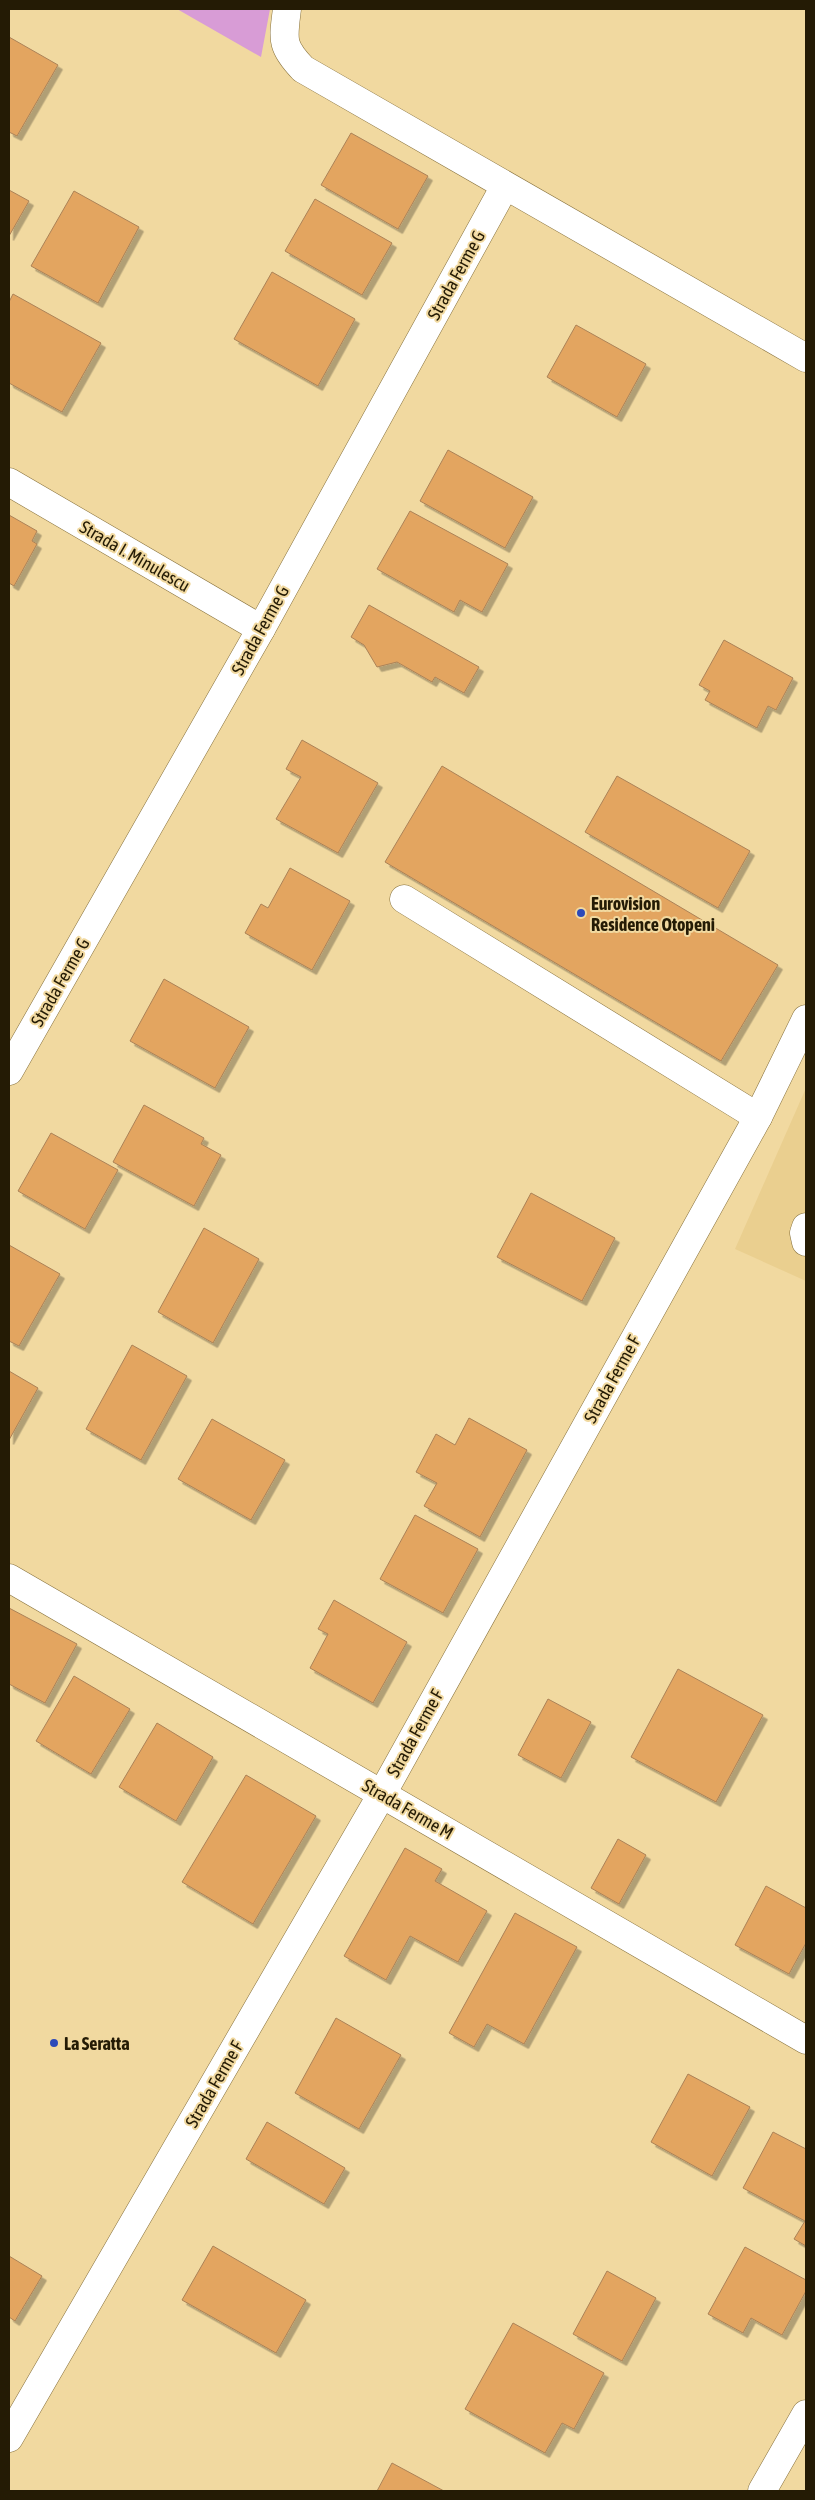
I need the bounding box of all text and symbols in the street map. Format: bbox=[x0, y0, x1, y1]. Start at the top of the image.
street label: Strada Ferme G bbox=[423, 227, 489, 323]
street label: Strada I. Minulescu bbox=[76, 516, 194, 596]
street label: Strada Ferme G bbox=[227, 582, 293, 678]
place label: Eurovision Residence Otopeni bbox=[591, 893, 715, 935]
marker: Eurovision Residence Otopeni bbox=[575, 907, 587, 919]
street label: Strada Ferme G bbox=[26, 934, 94, 1030]
street label: Strada Ferme F bbox=[579, 1331, 645, 1426]
street label: Strada Ferme F bbox=[382, 1685, 448, 1780]
street label: Strada Ferme M bbox=[359, 1775, 457, 1843]
place label: La Seratta bbox=[64, 2033, 130, 2054]
street label: Strada Ferme F bbox=[181, 2036, 248, 2131]
marker: La Seratta bbox=[48, 2037, 60, 2049]

